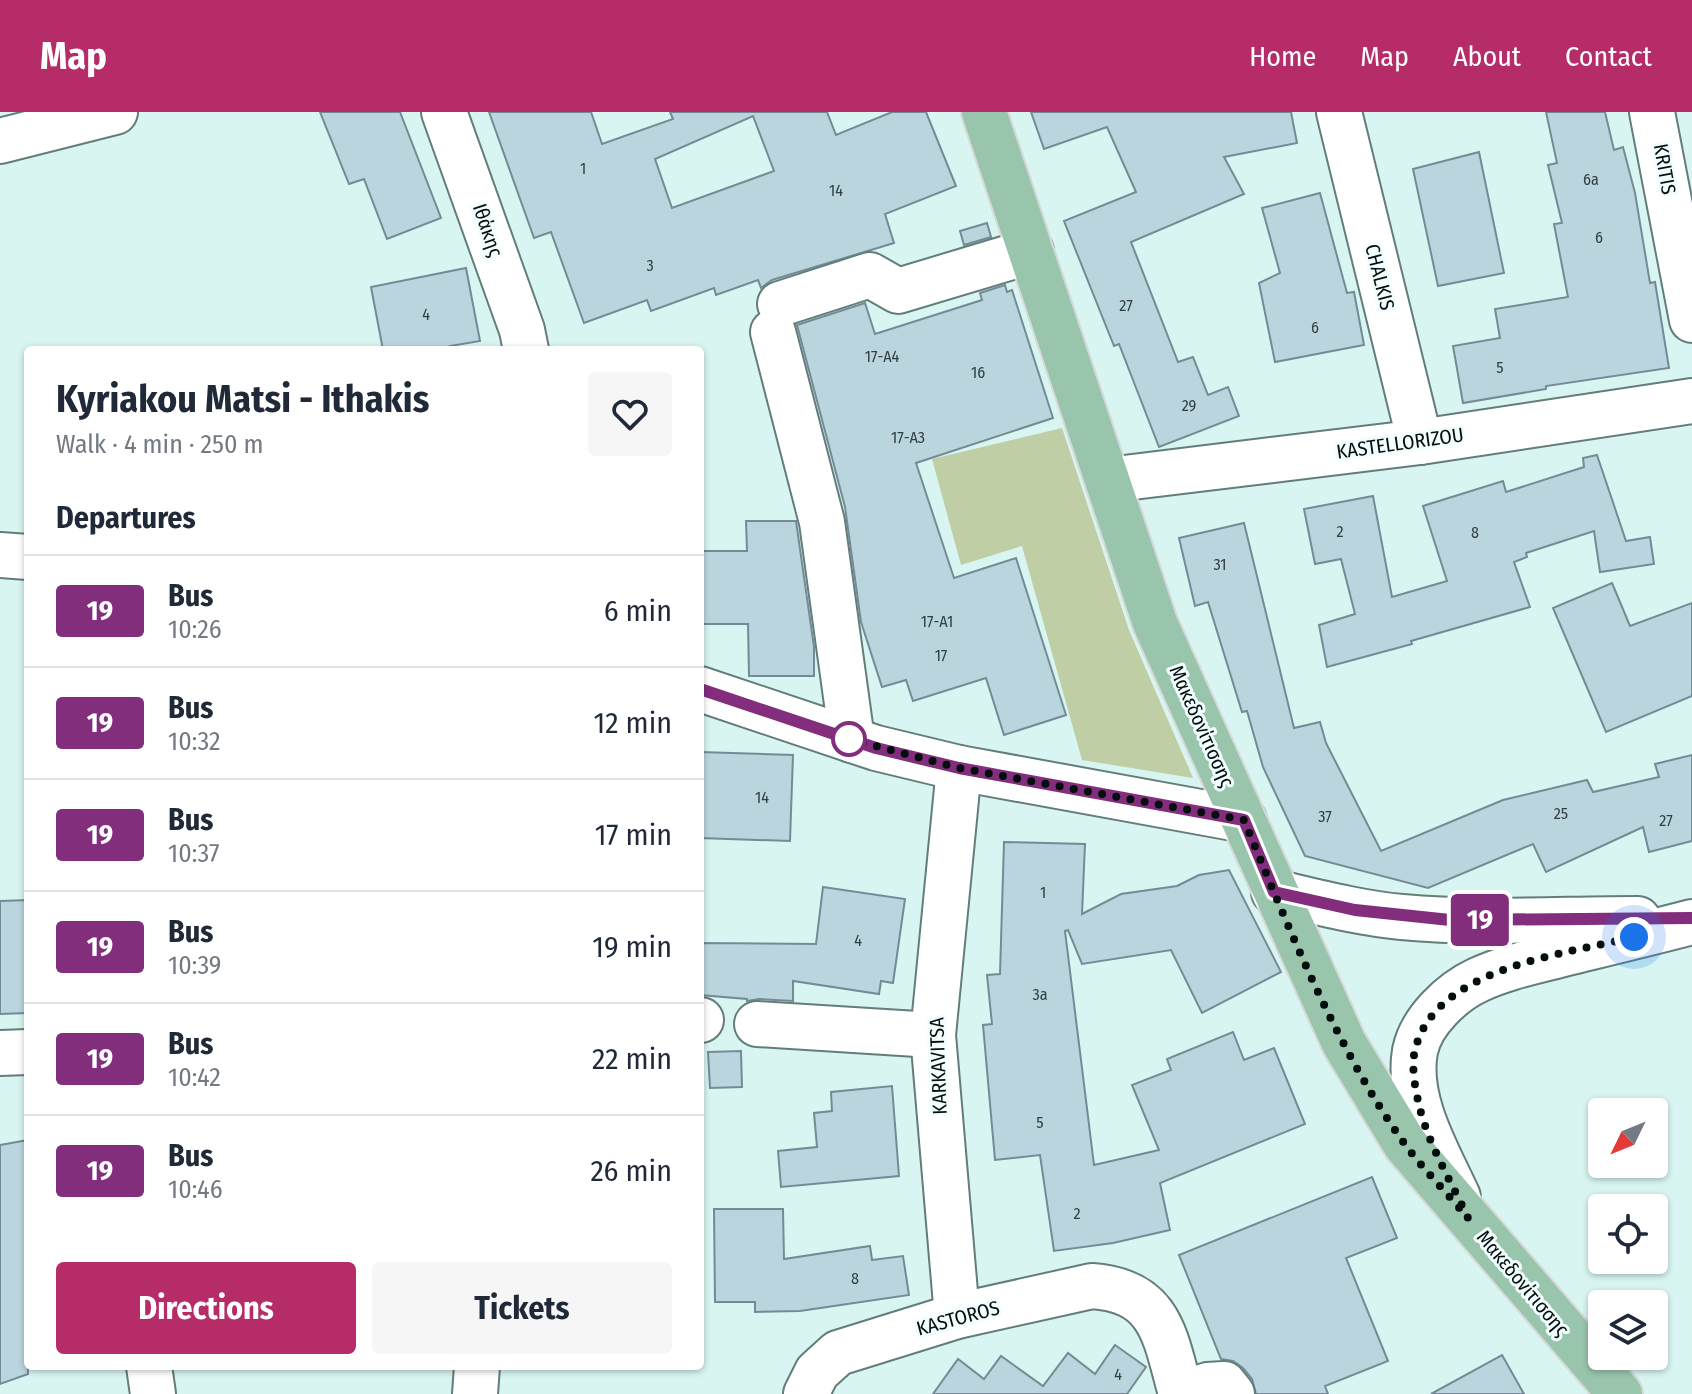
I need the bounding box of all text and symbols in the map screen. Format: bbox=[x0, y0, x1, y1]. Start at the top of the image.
text: Map bbox=[40, 33, 107, 79]
text: Home bbox=[1249, 40, 1316, 73]
text: Map bbox=[1360, 40, 1409, 73]
text: About bbox=[1453, 40, 1521, 73]
text: Contact bbox=[1565, 40, 1652, 73]
street label: KRITIS bbox=[1649, 142, 1681, 196]
house number: 1 bbox=[580, 159, 586, 178]
house number: 6a bbox=[1583, 170, 1599, 189]
house number: 14 bbox=[829, 181, 843, 200]
street label: Ιθάκης bbox=[468, 200, 508, 260]
house number: 6 bbox=[1595, 228, 1603, 247]
street label: CHALKIS bbox=[1360, 241, 1400, 313]
house number: 3 bbox=[646, 256, 654, 275]
house number: 27 bbox=[1119, 296, 1133, 315]
house number: 4 bbox=[422, 305, 430, 324]
house number: 6 bbox=[1311, 318, 1319, 337]
house number: 17-A4 bbox=[865, 347, 899, 366]
house number: 5 bbox=[1496, 358, 1504, 377]
house number: 16 bbox=[971, 363, 985, 382]
button: heart bbox=[588, 372, 672, 456]
text: Kyriakou Matsi - Ithakis bbox=[56, 376, 429, 422]
house number: 29 bbox=[1182, 396, 1197, 415]
street label: KASTELLORIZOU bbox=[1335, 422, 1465, 464]
house number: 17-A3 bbox=[891, 428, 925, 447]
text: Walk · 4 min · 250 m bbox=[56, 429, 264, 460]
text: Departures bbox=[56, 500, 196, 536]
house number: 2 bbox=[1336, 522, 1344, 541]
house number: 8 bbox=[1471, 523, 1479, 542]
house number: 31 bbox=[1213, 555, 1227, 574]
text: Bus bbox=[168, 578, 213, 614]
text: 6 min bbox=[604, 593, 672, 629]
text: 19 bbox=[87, 594, 113, 627]
house number: 17-A1 bbox=[921, 612, 953, 631]
text: 10:26 bbox=[168, 614, 222, 645]
house number: 17 bbox=[935, 646, 948, 665]
street label: Μακεδονίτισσης bbox=[1164, 661, 1240, 791]
text: Bus bbox=[168, 690, 213, 726]
text: 12 min bbox=[594, 705, 672, 741]
text: 19 bbox=[87, 706, 113, 739]
unlabelled marker bbox=[832, 722, 866, 756]
text: 10:32 bbox=[168, 726, 220, 757]
house number: 14 bbox=[755, 788, 769, 807]
text: Bus bbox=[168, 802, 213, 838]
house number: 25 bbox=[1554, 804, 1568, 823]
house number: 37 bbox=[1318, 807, 1332, 826]
house number: 27 bbox=[1659, 811, 1673, 830]
text: 17 min bbox=[595, 817, 672, 853]
text: 19 bbox=[87, 818, 113, 851]
text: 10:37 bbox=[168, 838, 220, 869]
house number: 1 bbox=[1040, 883, 1046, 902]
line badge: 19 bbox=[1444, 894, 1516, 946]
text: 19 bbox=[1467, 903, 1493, 936]
text: Bus bbox=[168, 914, 213, 950]
your location bbox=[1614, 917, 1654, 957]
text: 19 min bbox=[592, 929, 672, 965]
text: 19 bbox=[87, 930, 113, 963]
house number: 4 bbox=[854, 931, 862, 950]
text: 10:39 bbox=[168, 950, 222, 981]
house number: 3a bbox=[1032, 985, 1048, 1004]
street label: KARKAVITSA bbox=[924, 1016, 952, 1115]
text: Bus bbox=[168, 1026, 213, 1062]
text: 22 min bbox=[592, 1041, 672, 1077]
text: 19 bbox=[87, 1042, 113, 1075]
text: 10:42 bbox=[168, 1062, 221, 1093]
north arrow bbox=[1588, 1098, 1668, 1178]
map controls bbox=[1588, 1098, 1668, 1370]
house number: 5 bbox=[1036, 1113, 1044, 1132]
text: Bus bbox=[168, 1138, 213, 1174]
text: 26 min bbox=[590, 1153, 672, 1189]
text: 19 bbox=[87, 1154, 113, 1187]
text: 10:46 bbox=[168, 1174, 223, 1205]
button: locate bbox=[1588, 1194, 1668, 1274]
house number: 2 bbox=[1073, 1204, 1081, 1223]
street label: Μακεδονίτισσης bbox=[1472, 1225, 1574, 1341]
button: Directions bbox=[56, 1262, 356, 1354]
button: Tickets bbox=[372, 1262, 672, 1354]
house number: 8 bbox=[851, 1269, 859, 1288]
button: layers bbox=[1588, 1290, 1668, 1370]
street label: KASTOROS bbox=[914, 1295, 1002, 1341]
house number: 4 bbox=[1114, 1365, 1122, 1384]

